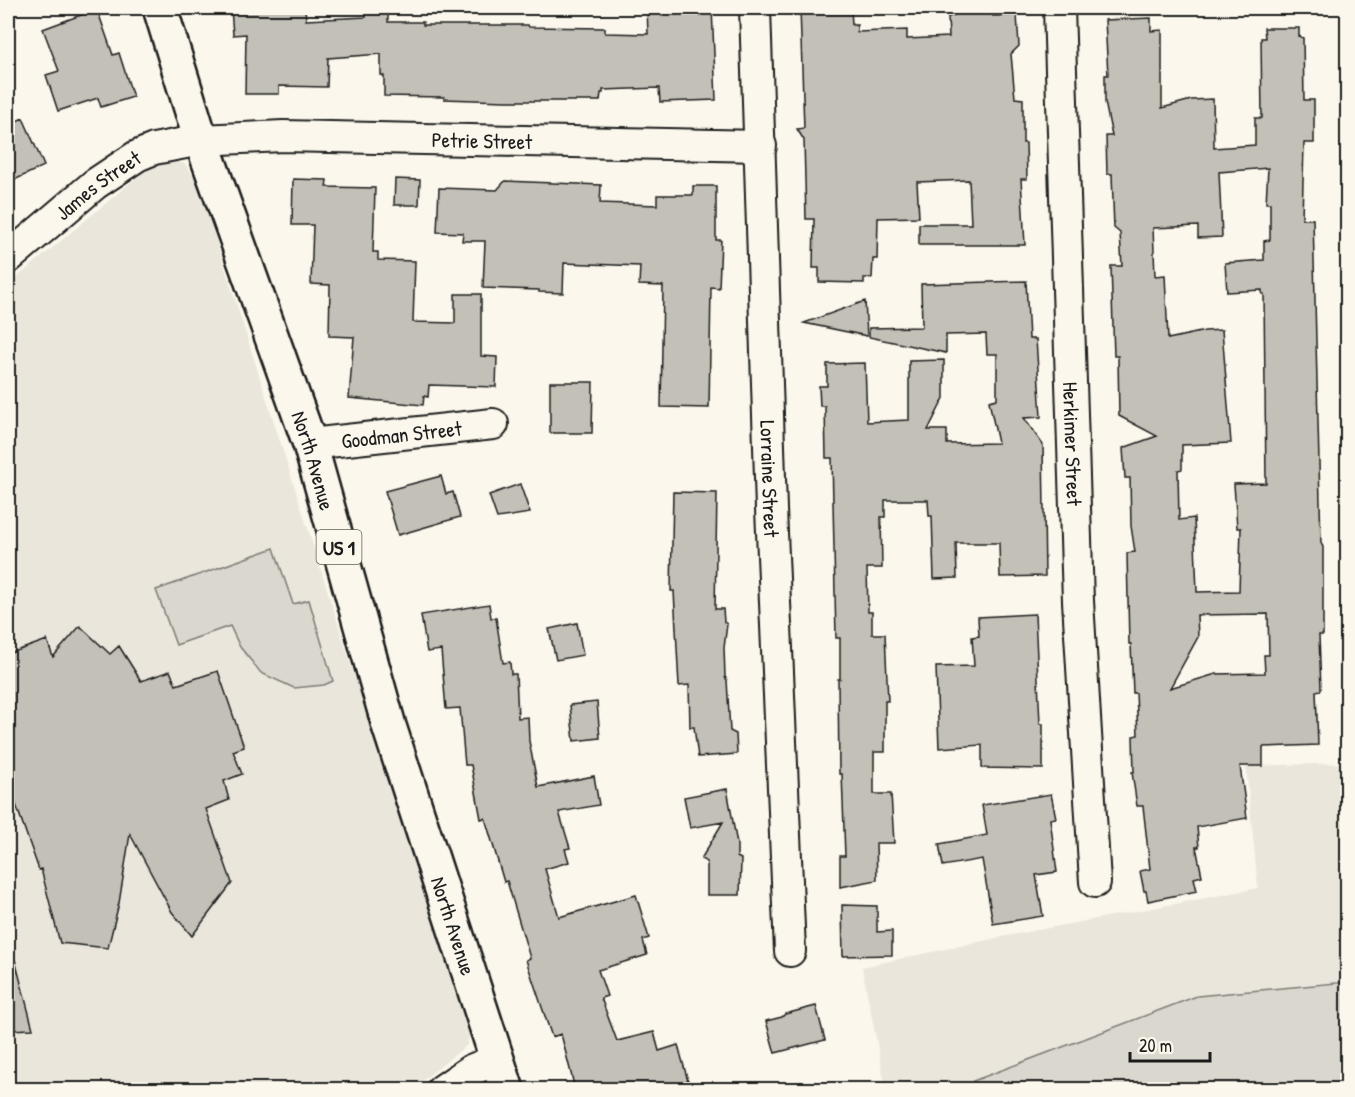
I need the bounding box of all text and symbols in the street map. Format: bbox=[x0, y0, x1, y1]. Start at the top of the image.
street label: Petrie Street bbox=[431, 125, 533, 156]
street label: James Street bbox=[49, 143, 147, 226]
street label: Herkimer Street bbox=[1056, 381, 1089, 507]
street label: North Avenue bbox=[285, 407, 342, 513]
street label: Goodman Street bbox=[340, 413, 464, 455]
street label: Lorraine Street bbox=[754, 420, 787, 539]
road number: US 1 bbox=[316, 530, 362, 564]
street label: North Avenue bbox=[424, 873, 483, 979]
scale bar bbox=[1130, 1025, 1210, 1063]
text: 20 m bbox=[1139, 1033, 1172, 1058]

